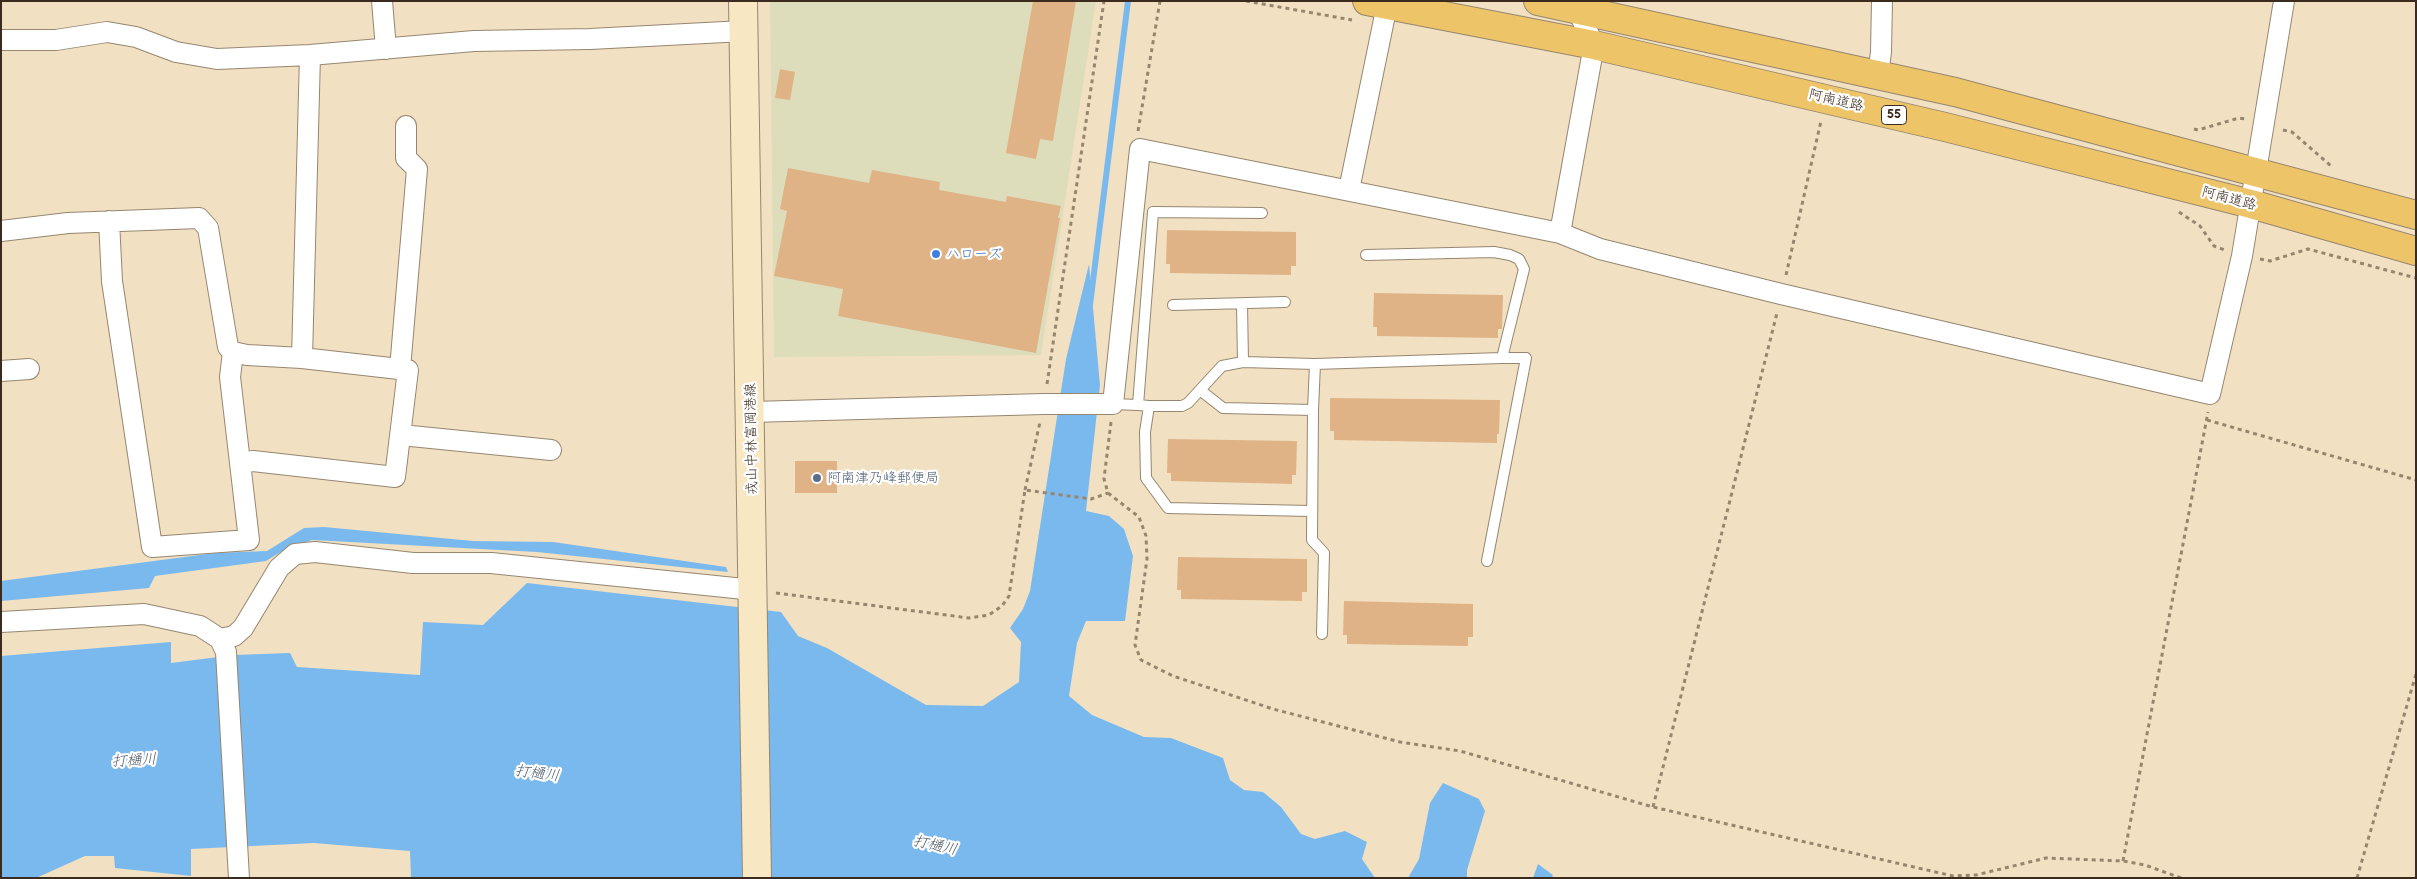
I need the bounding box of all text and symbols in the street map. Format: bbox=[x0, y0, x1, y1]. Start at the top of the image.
street label: 阿南道路 bbox=[1807, 87, 1865, 115]
road number: 55 bbox=[1882, 106, 1906, 124]
street label: 阿南道路 bbox=[2200, 184, 2258, 214]
place label: ハローズ bbox=[946, 246, 1002, 262]
marker: ハローズ bbox=[930, 248, 942, 260]
street label: 戎山中林富岡港線 bbox=[743, 383, 761, 495]
place label: 阿南津乃峰郵便局 bbox=[827, 470, 939, 486]
marker: 阿南津乃峰郵便局 bbox=[811, 472, 823, 484]
water label: 打樋川 bbox=[111, 751, 157, 771]
water label: 打樋川 bbox=[514, 762, 560, 786]
water label: 打樋川 bbox=[911, 833, 959, 859]

